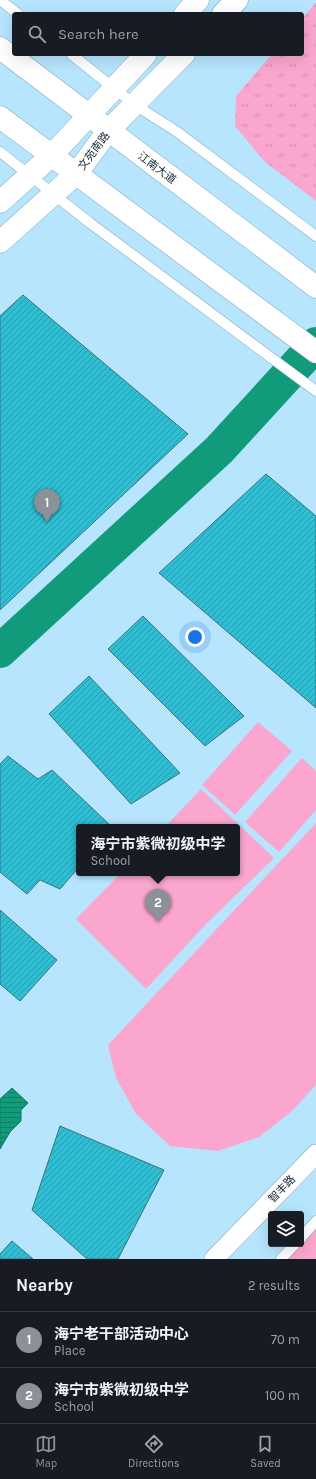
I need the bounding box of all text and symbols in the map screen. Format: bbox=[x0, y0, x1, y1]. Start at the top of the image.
search box bbox=[12, 12, 304, 56]
icon: search bbox=[26, 23, 48, 45]
text: Search here bbox=[58, 25, 139, 43]
street label: 文苑南路 bbox=[76, 130, 112, 172]
street label: 江南大道 bbox=[136, 150, 178, 186]
pin: 1 bbox=[34, 489, 60, 522]
your location bbox=[185, 627, 205, 647]
popup bbox=[76, 824, 240, 876]
text: 海宁市紫微初级中学 bbox=[90, 835, 226, 853]
text: School bbox=[90, 853, 131, 868]
pin: 2 bbox=[145, 889, 171, 922]
street label: 智丰路 bbox=[266, 1173, 298, 1205]
map controls bbox=[268, 1211, 304, 1247]
button: layers bbox=[268, 1211, 304, 1247]
text: Nearby bbox=[16, 1275, 73, 1295]
text: 2 results bbox=[248, 1278, 300, 1293]
text: 海宁老干部活动中心 bbox=[54, 1325, 189, 1343]
text: 1 bbox=[27, 1332, 31, 1347]
text: 70 m bbox=[271, 1332, 300, 1347]
text: Place bbox=[54, 1343, 85, 1358]
text: 海宁市紫微初级中学 bbox=[54, 1381, 189, 1399]
text: 2 bbox=[25, 1388, 33, 1403]
text: 100 m bbox=[265, 1388, 300, 1403]
text: School bbox=[54, 1399, 94, 1414]
tab: Map bbox=[35, 1433, 57, 1470]
tab: Directions bbox=[128, 1433, 180, 1470]
tab: Saved bbox=[250, 1433, 281, 1470]

